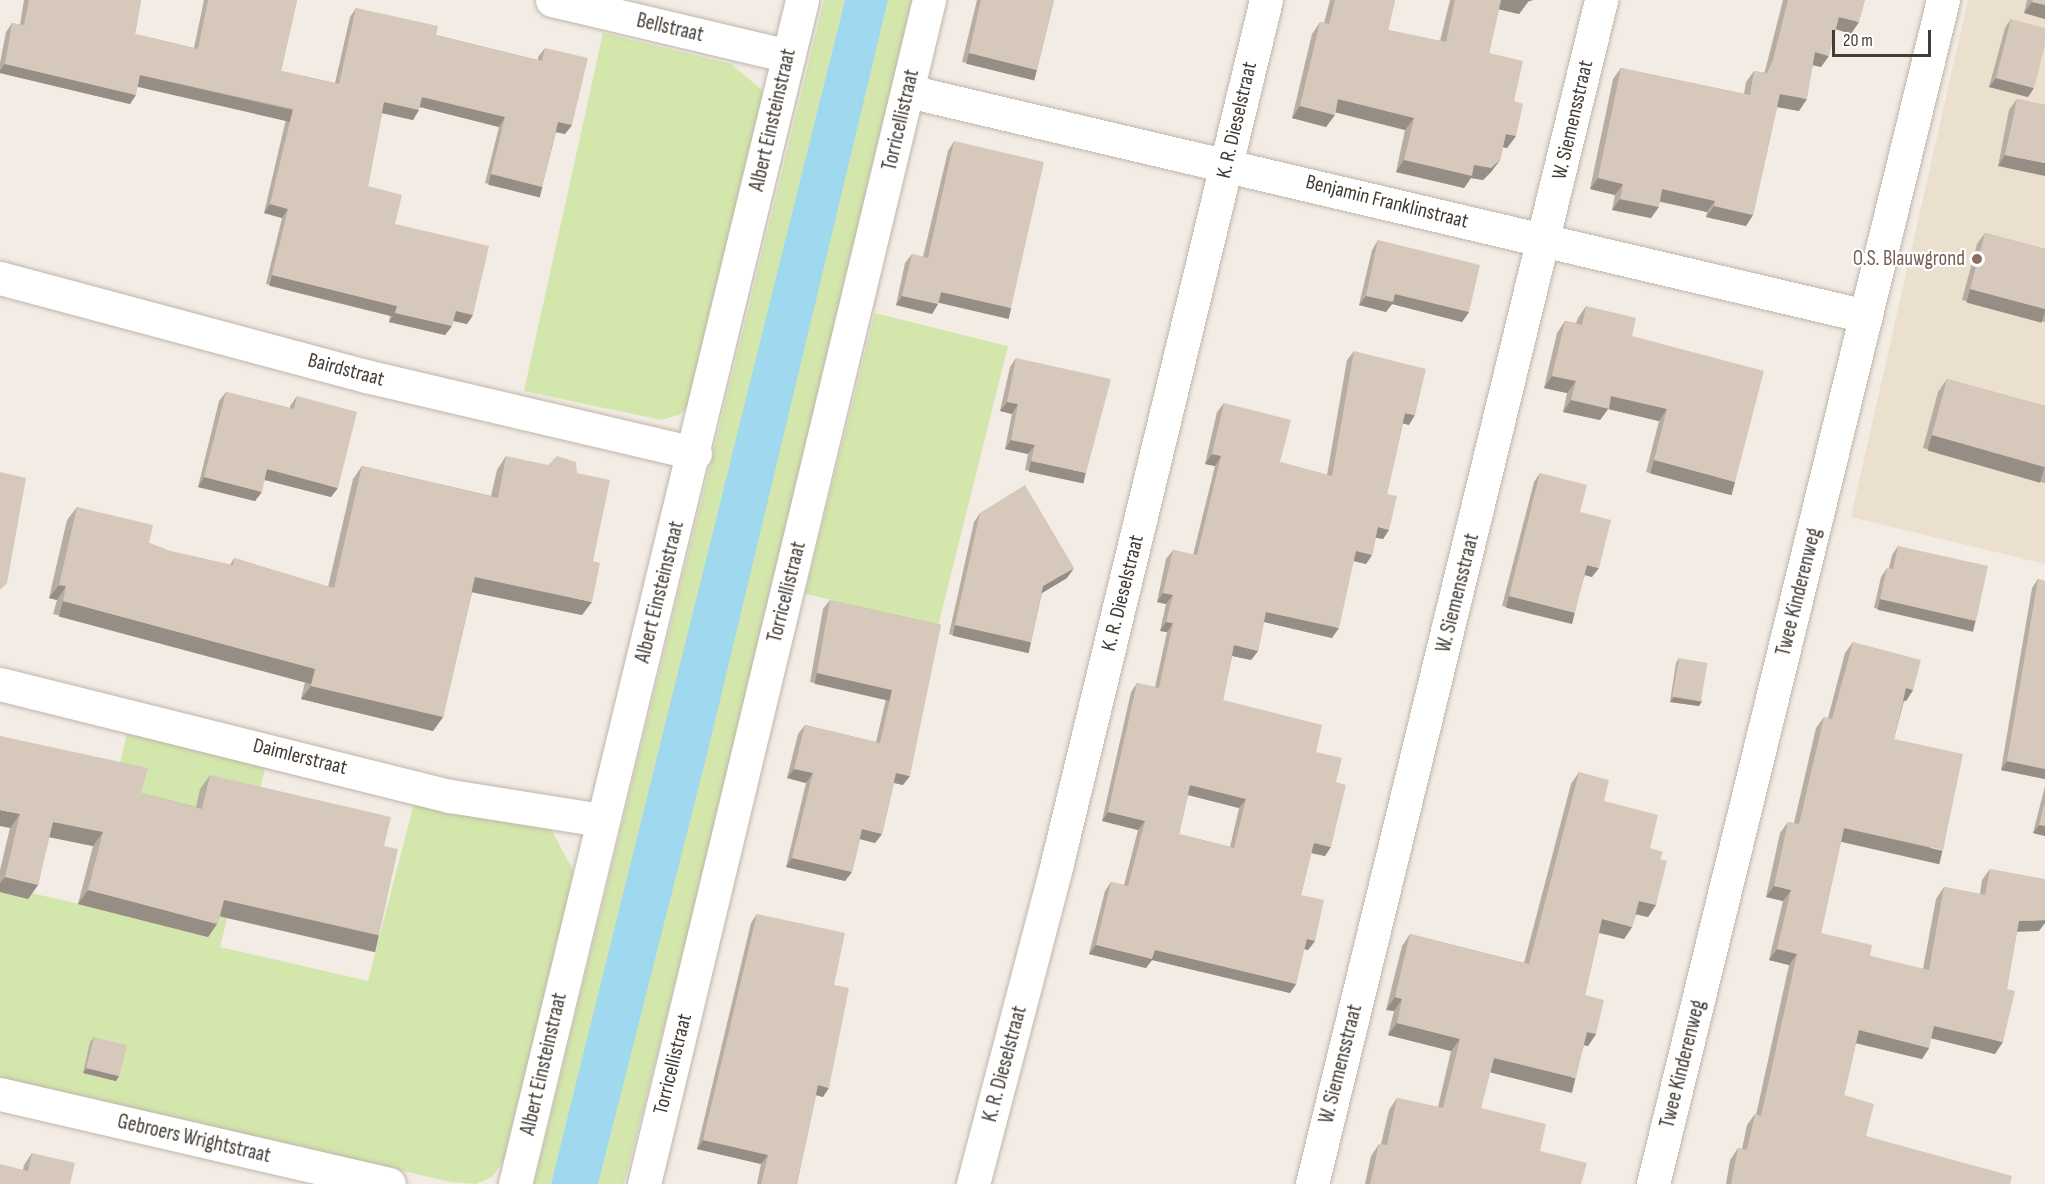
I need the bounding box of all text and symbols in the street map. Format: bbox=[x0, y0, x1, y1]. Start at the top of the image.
street label: Bellstraat bbox=[634, 8, 706, 48]
scale bar bbox=[1835, 18, 1934, 56]
text: 20 m bbox=[1843, 30, 1873, 51]
street label: Albert Einsteinstraat bbox=[744, 46, 802, 194]
street label: W. Siemensstraat bbox=[1547, 58, 1599, 182]
street label: K. R. Dieselstraat bbox=[1211, 59, 1263, 181]
street label: Torricellistraat bbox=[877, 67, 925, 173]
street label: Benjamin Franklinstraat bbox=[1303, 170, 1471, 234]
place label: O.S. Blauwgrond bbox=[1853, 246, 1965, 272]
marker: O.S. Blauwgrond bbox=[1970, 252, 1984, 266]
street label: Bairdstraat bbox=[305, 348, 387, 392]
street label: Albert Einsteinstraat bbox=[630, 519, 690, 665]
street label: Twee Kinderenweg bbox=[1771, 526, 1827, 658]
street label: W. Siemensstraat bbox=[1431, 531, 1485, 655]
street label: K. R. Dieselstraat bbox=[1096, 532, 1150, 654]
street label: Torricellistraat bbox=[762, 539, 812, 645]
street label: Daimlerstraat bbox=[250, 733, 350, 781]
street label: Albert Einsteinstraat bbox=[515, 990, 573, 1138]
street label: Twee Kinderenweg bbox=[1655, 998, 1711, 1130]
street label: W. Siemensstraat bbox=[1314, 1002, 1368, 1126]
street label: K. R. Dieselstraat bbox=[977, 1003, 1033, 1125]
street label: Torricellistraat bbox=[648, 1011, 698, 1117]
street label: Gebroers Wrightstraat bbox=[115, 1109, 273, 1169]

